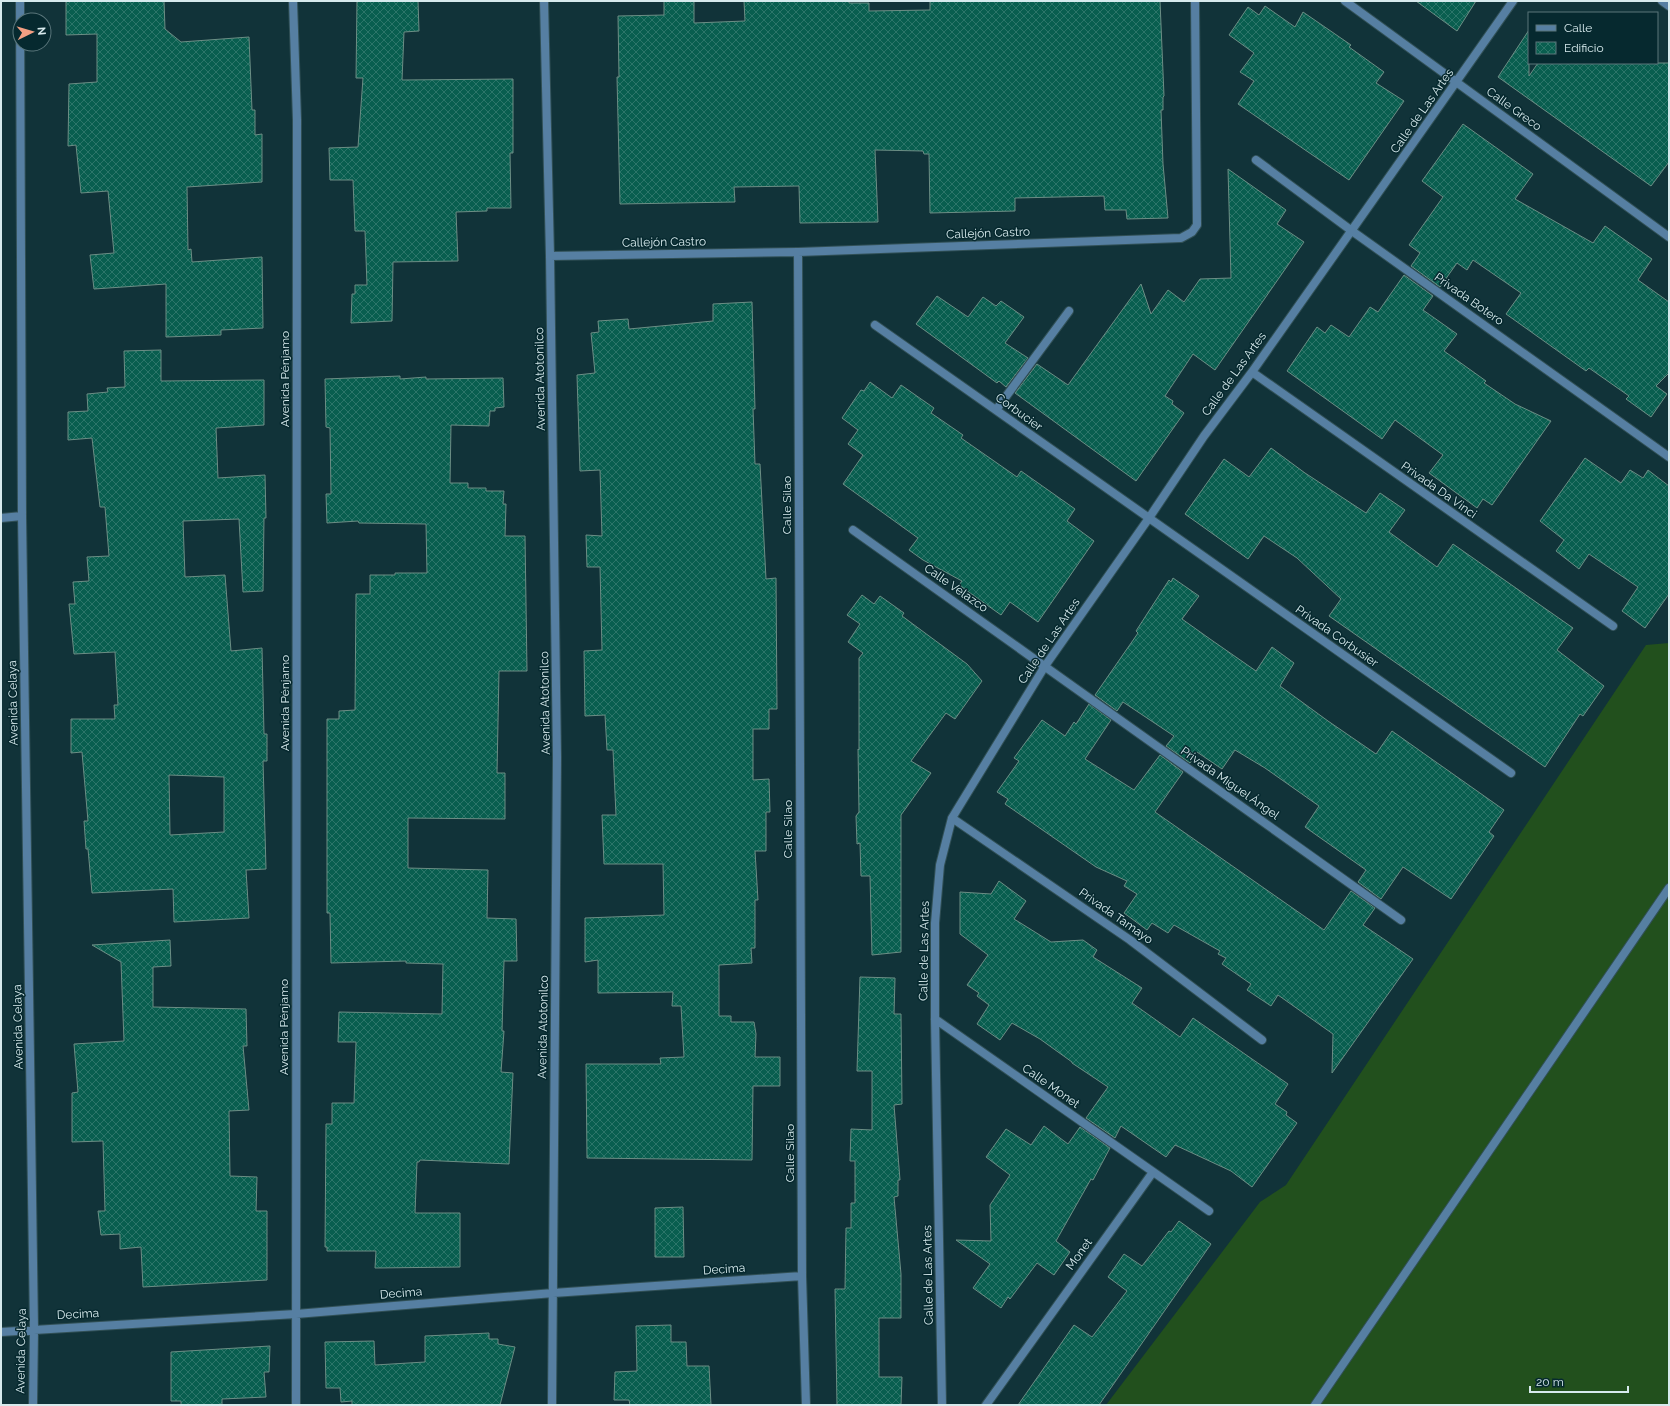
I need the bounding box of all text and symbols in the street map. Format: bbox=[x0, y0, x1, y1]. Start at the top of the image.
north arrow bbox=[12, 12, 52, 52]
legend bbox=[1528, 12, 1658, 64]
text: Calle bbox=[1564, 21, 1592, 35]
text: N bbox=[35, 26, 48, 36]
text: Edificio bbox=[1564, 41, 1604, 55]
street label: Calle de Las Artes bbox=[1388, 66, 1457, 156]
street label: Calle Greco bbox=[1484, 84, 1544, 134]
street label: Callejón Castro bbox=[946, 225, 1030, 241]
street label: Callejón Castro bbox=[622, 234, 706, 250]
street label: Privada Botero bbox=[1432, 270, 1506, 328]
street label: Avenida Atotonilco bbox=[532, 327, 548, 431]
street label: Calle de Las Artes bbox=[1199, 329, 1269, 419]
street label: Avenida Pénjamo bbox=[278, 331, 292, 427]
street label: Corbucier bbox=[993, 390, 1046, 434]
street label: Privada Da Vinci bbox=[1399, 459, 1479, 521]
street label: Calle Silao bbox=[780, 476, 794, 534]
street label: Calle Velazco bbox=[921, 561, 991, 615]
street label: Calle de Las Artes bbox=[1015, 595, 1083, 686]
street label: Privada Corbusier bbox=[1293, 602, 1382, 670]
street label: Avenida Atotonilco bbox=[537, 651, 553, 755]
street label: Avenida Pénjamo bbox=[278, 655, 292, 751]
street label: Avenida Celaya bbox=[5, 660, 21, 746]
street label: Privada Miguel Ángel bbox=[1178, 744, 1283, 823]
street label: Calle Silao bbox=[781, 800, 795, 858]
street label: Privada Tamayo bbox=[1076, 885, 1156, 947]
street label: Calle de Las Artes bbox=[916, 901, 932, 1001]
street label: Avenida Atotonilco bbox=[535, 975, 551, 1079]
street label: Avenida Pénjamo bbox=[277, 979, 291, 1075]
street label: Avenida Celaya bbox=[10, 984, 26, 1070]
street label: Calle Monet bbox=[1020, 1061, 1082, 1111]
street label: Calle Silao bbox=[783, 1124, 797, 1182]
street label: Calle de Las Artes bbox=[920, 1225, 936, 1325]
street label: Monet bbox=[1063, 1235, 1095, 1273]
street label: Decima bbox=[702, 1261, 746, 1277]
street label: Decima bbox=[379, 1284, 423, 1302]
street label: Decima bbox=[56, 1306, 100, 1322]
street label: Avenida Celaya bbox=[13, 1308, 29, 1394]
scale bar bbox=[1530, 1368, 1628, 1394]
text: 20 m bbox=[1536, 1375, 1564, 1389]

